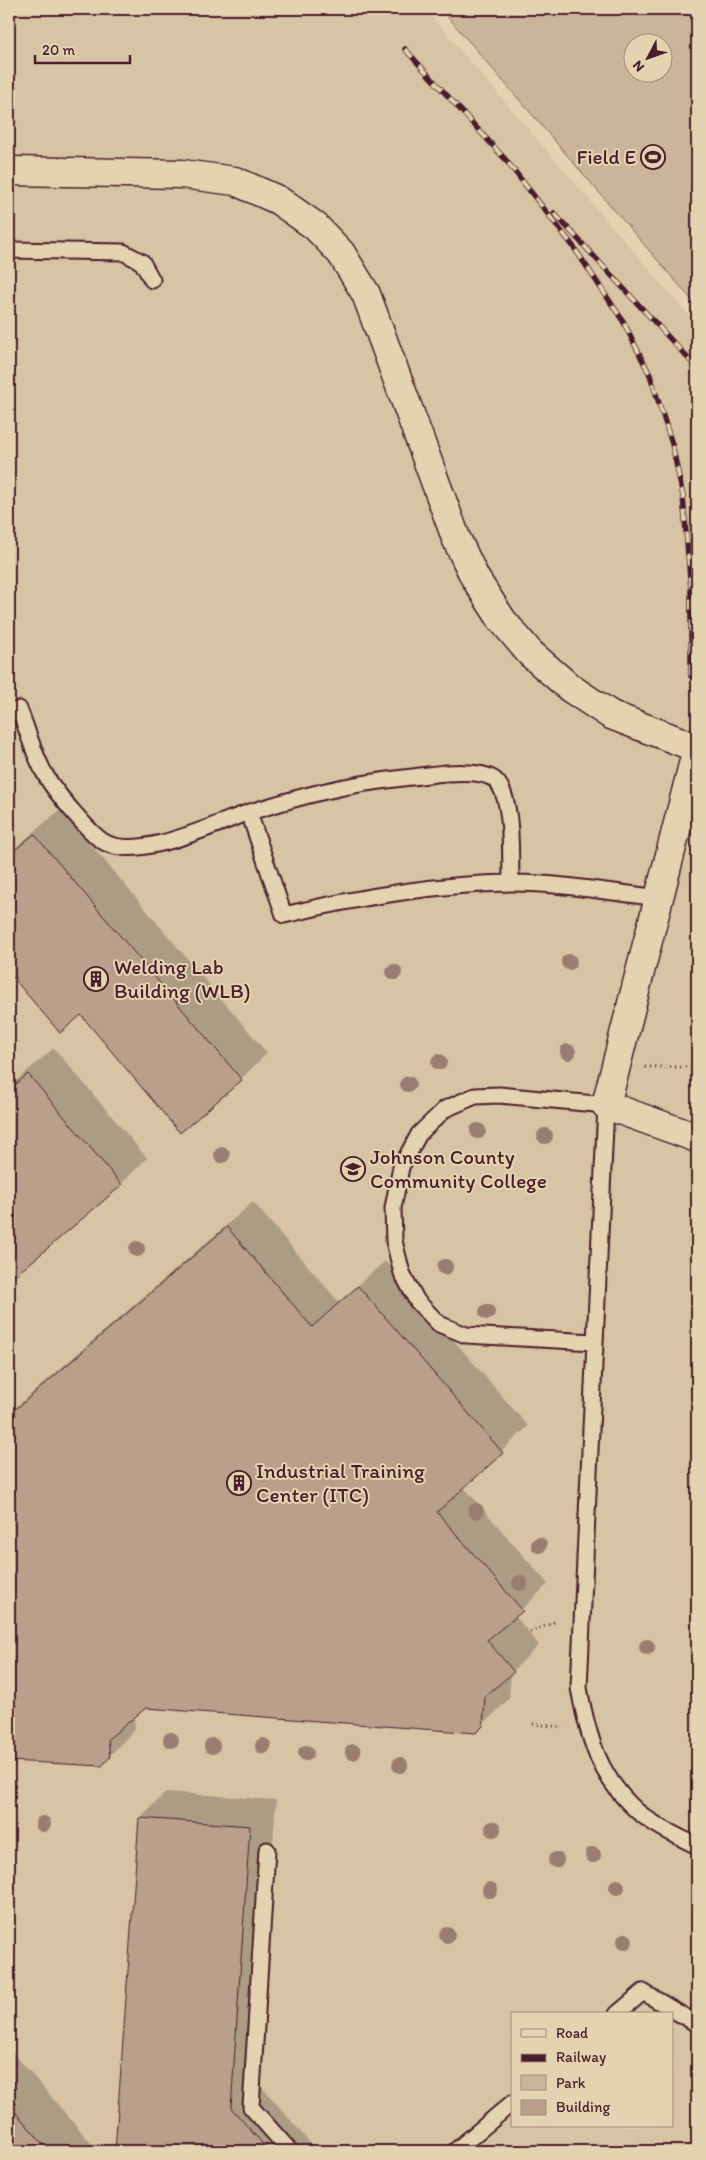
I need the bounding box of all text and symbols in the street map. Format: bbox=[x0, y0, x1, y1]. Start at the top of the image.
scale bar bbox=[35, 32, 130, 64]
north arrow bbox=[624, 32, 674, 82]
text: 20 m bbox=[42, 41, 76, 59]
text: N bbox=[629, 57, 648, 75]
place label: Field E bbox=[576, 144, 636, 169]
sports icon: Field E bbox=[640, 144, 666, 170]
place label: Welding Lab Building (WLB) bbox=[114, 954, 250, 1003]
building icon: Welding Lab Building (WLB) bbox=[83, 966, 109, 992]
place label: Johnson County Community College bbox=[370, 1144, 547, 1193]
school or university icon: Johnson County Community College bbox=[340, 1156, 366, 1182]
place label: Industrial Training Center (ITC) bbox=[256, 1458, 425, 1507]
building icon: Industrial Training Center (ITC) bbox=[226, 1470, 252, 1496]
legend bbox=[511, 2012, 674, 2128]
text: Road bbox=[556, 2024, 589, 2042]
text: Railway bbox=[556, 2048, 606, 2066]
text: Park bbox=[556, 2074, 586, 2092]
text: Building bbox=[556, 2098, 610, 2116]

